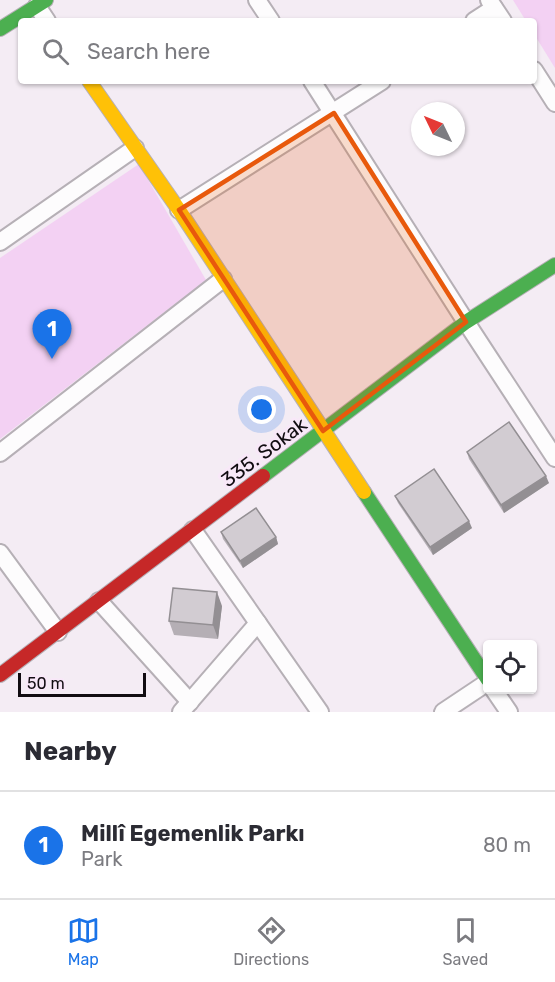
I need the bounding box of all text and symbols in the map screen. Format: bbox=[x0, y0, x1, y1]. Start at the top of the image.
search box bbox=[18, 18, 537, 84]
icon: search bbox=[39, 35, 72, 68]
text: Search here bbox=[87, 38, 210, 65]
north arrow bbox=[411, 102, 465, 156]
pin: 1 bbox=[32, 310, 72, 359]
your location bbox=[247, 395, 276, 424]
street label: 335. Sokak bbox=[216, 412, 312, 492]
map controls bbox=[483, 640, 537, 694]
button: locate bbox=[483, 640, 537, 694]
scale bar bbox=[18, 670, 146, 698]
text: 50 m bbox=[27, 674, 65, 693]
text: Nearby bbox=[24, 736, 117, 767]
text: Millî Egemenlik Parkı bbox=[81, 820, 305, 847]
text: 1 bbox=[39, 833, 48, 857]
text: 80 m bbox=[483, 833, 531, 857]
text: Park bbox=[81, 847, 123, 871]
tab: Map bbox=[67, 914, 100, 969]
tab: Directions bbox=[233, 914, 309, 969]
tab: Saved bbox=[443, 914, 488, 969]

